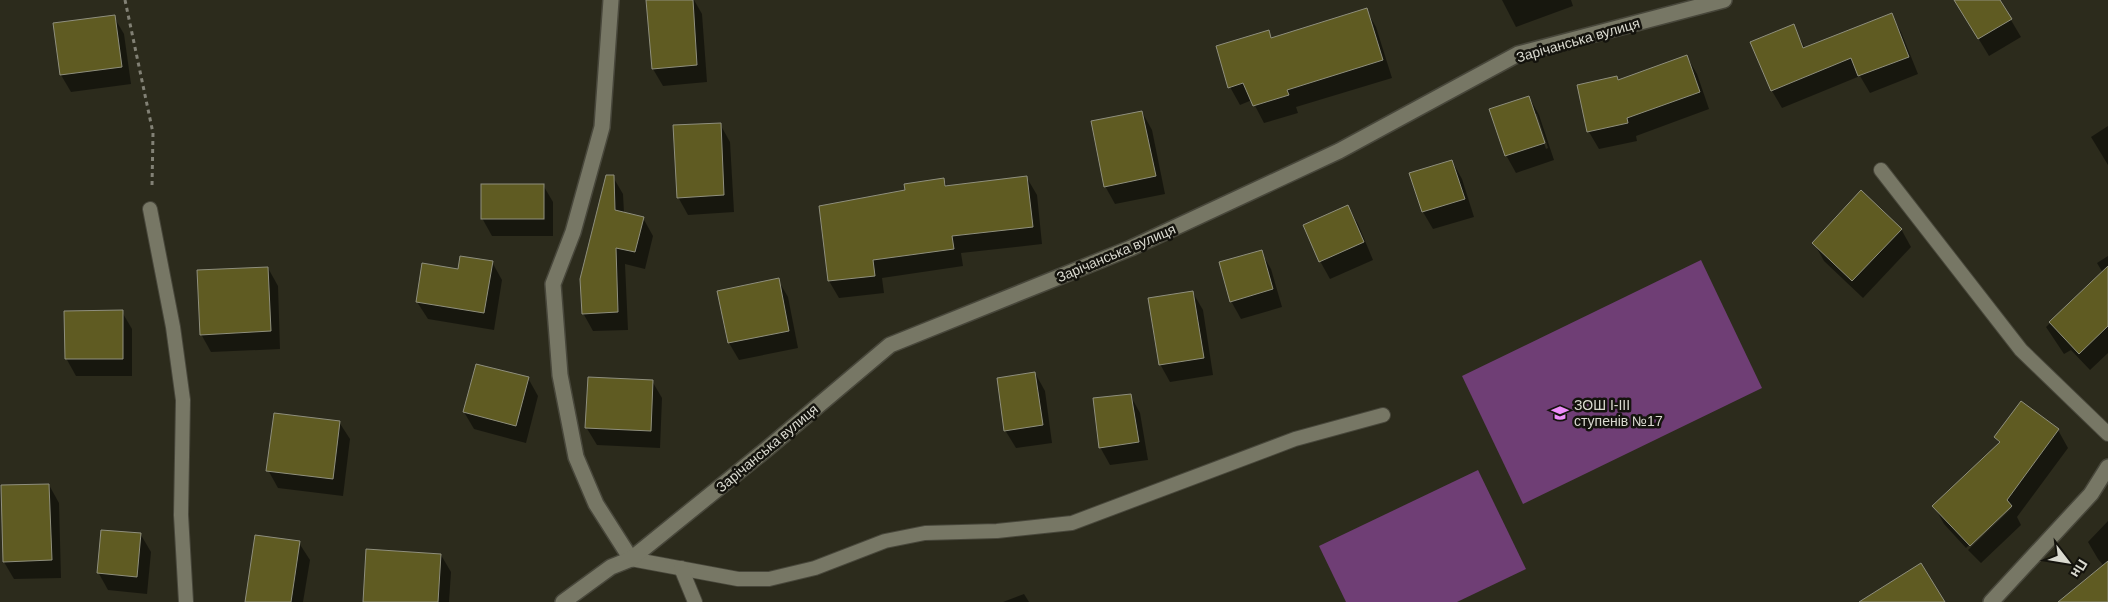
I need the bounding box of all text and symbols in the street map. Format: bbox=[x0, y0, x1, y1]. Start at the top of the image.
street label: Зарічанська вулиця bbox=[1514, 15, 1642, 65]
street label: Зарічанська вулиця bbox=[1054, 221, 1178, 285]
place label: ЗОШ І-ІІІ ступенів №17 bbox=[1574, 397, 1663, 429]
street label: Зарічанська вулиця bbox=[713, 401, 821, 495]
school or university icon: ЗОШ І-ІІІ ступенів №17 bbox=[1550, 403, 1570, 423]
north arrow bbox=[2043, 537, 2093, 587]
text: Пн bbox=[2068, 557, 2091, 581]

